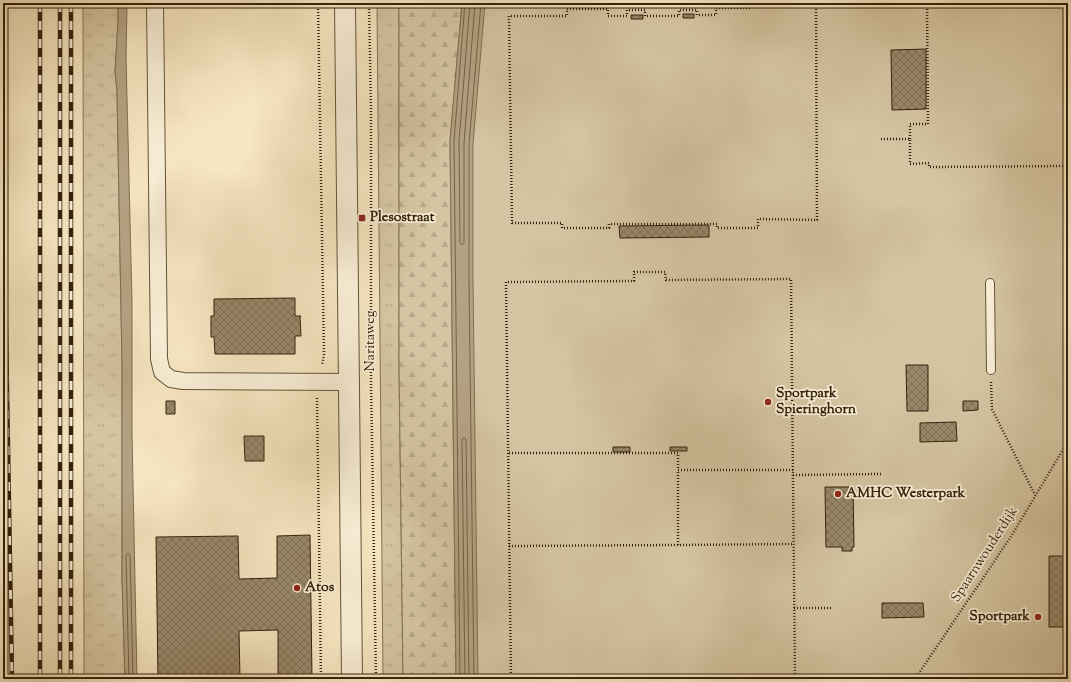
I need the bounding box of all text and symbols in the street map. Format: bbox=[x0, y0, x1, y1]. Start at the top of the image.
place label: Plesostraat bbox=[370, 208, 435, 228]
marker: Plesostraat bbox=[357, 213, 367, 223]
street label: Naritaweg bbox=[361, 310, 381, 371]
place label: Sportpark Spieringhorn bbox=[776, 384, 857, 420]
marker: Sportpark Spieringhorn bbox=[763, 397, 773, 407]
place label: AMHC Westerpark bbox=[846, 484, 966, 504]
marker: AMHC Westerpark bbox=[833, 489, 843, 499]
street label: Spaarnwouderdijk bbox=[946, 503, 1024, 607]
place label: Atos bbox=[305, 578, 335, 598]
marker: Atos bbox=[292, 583, 302, 593]
place label: Sportpark bbox=[969, 607, 1030, 627]
marker: Sportpark bbox=[1033, 612, 1043, 622]

